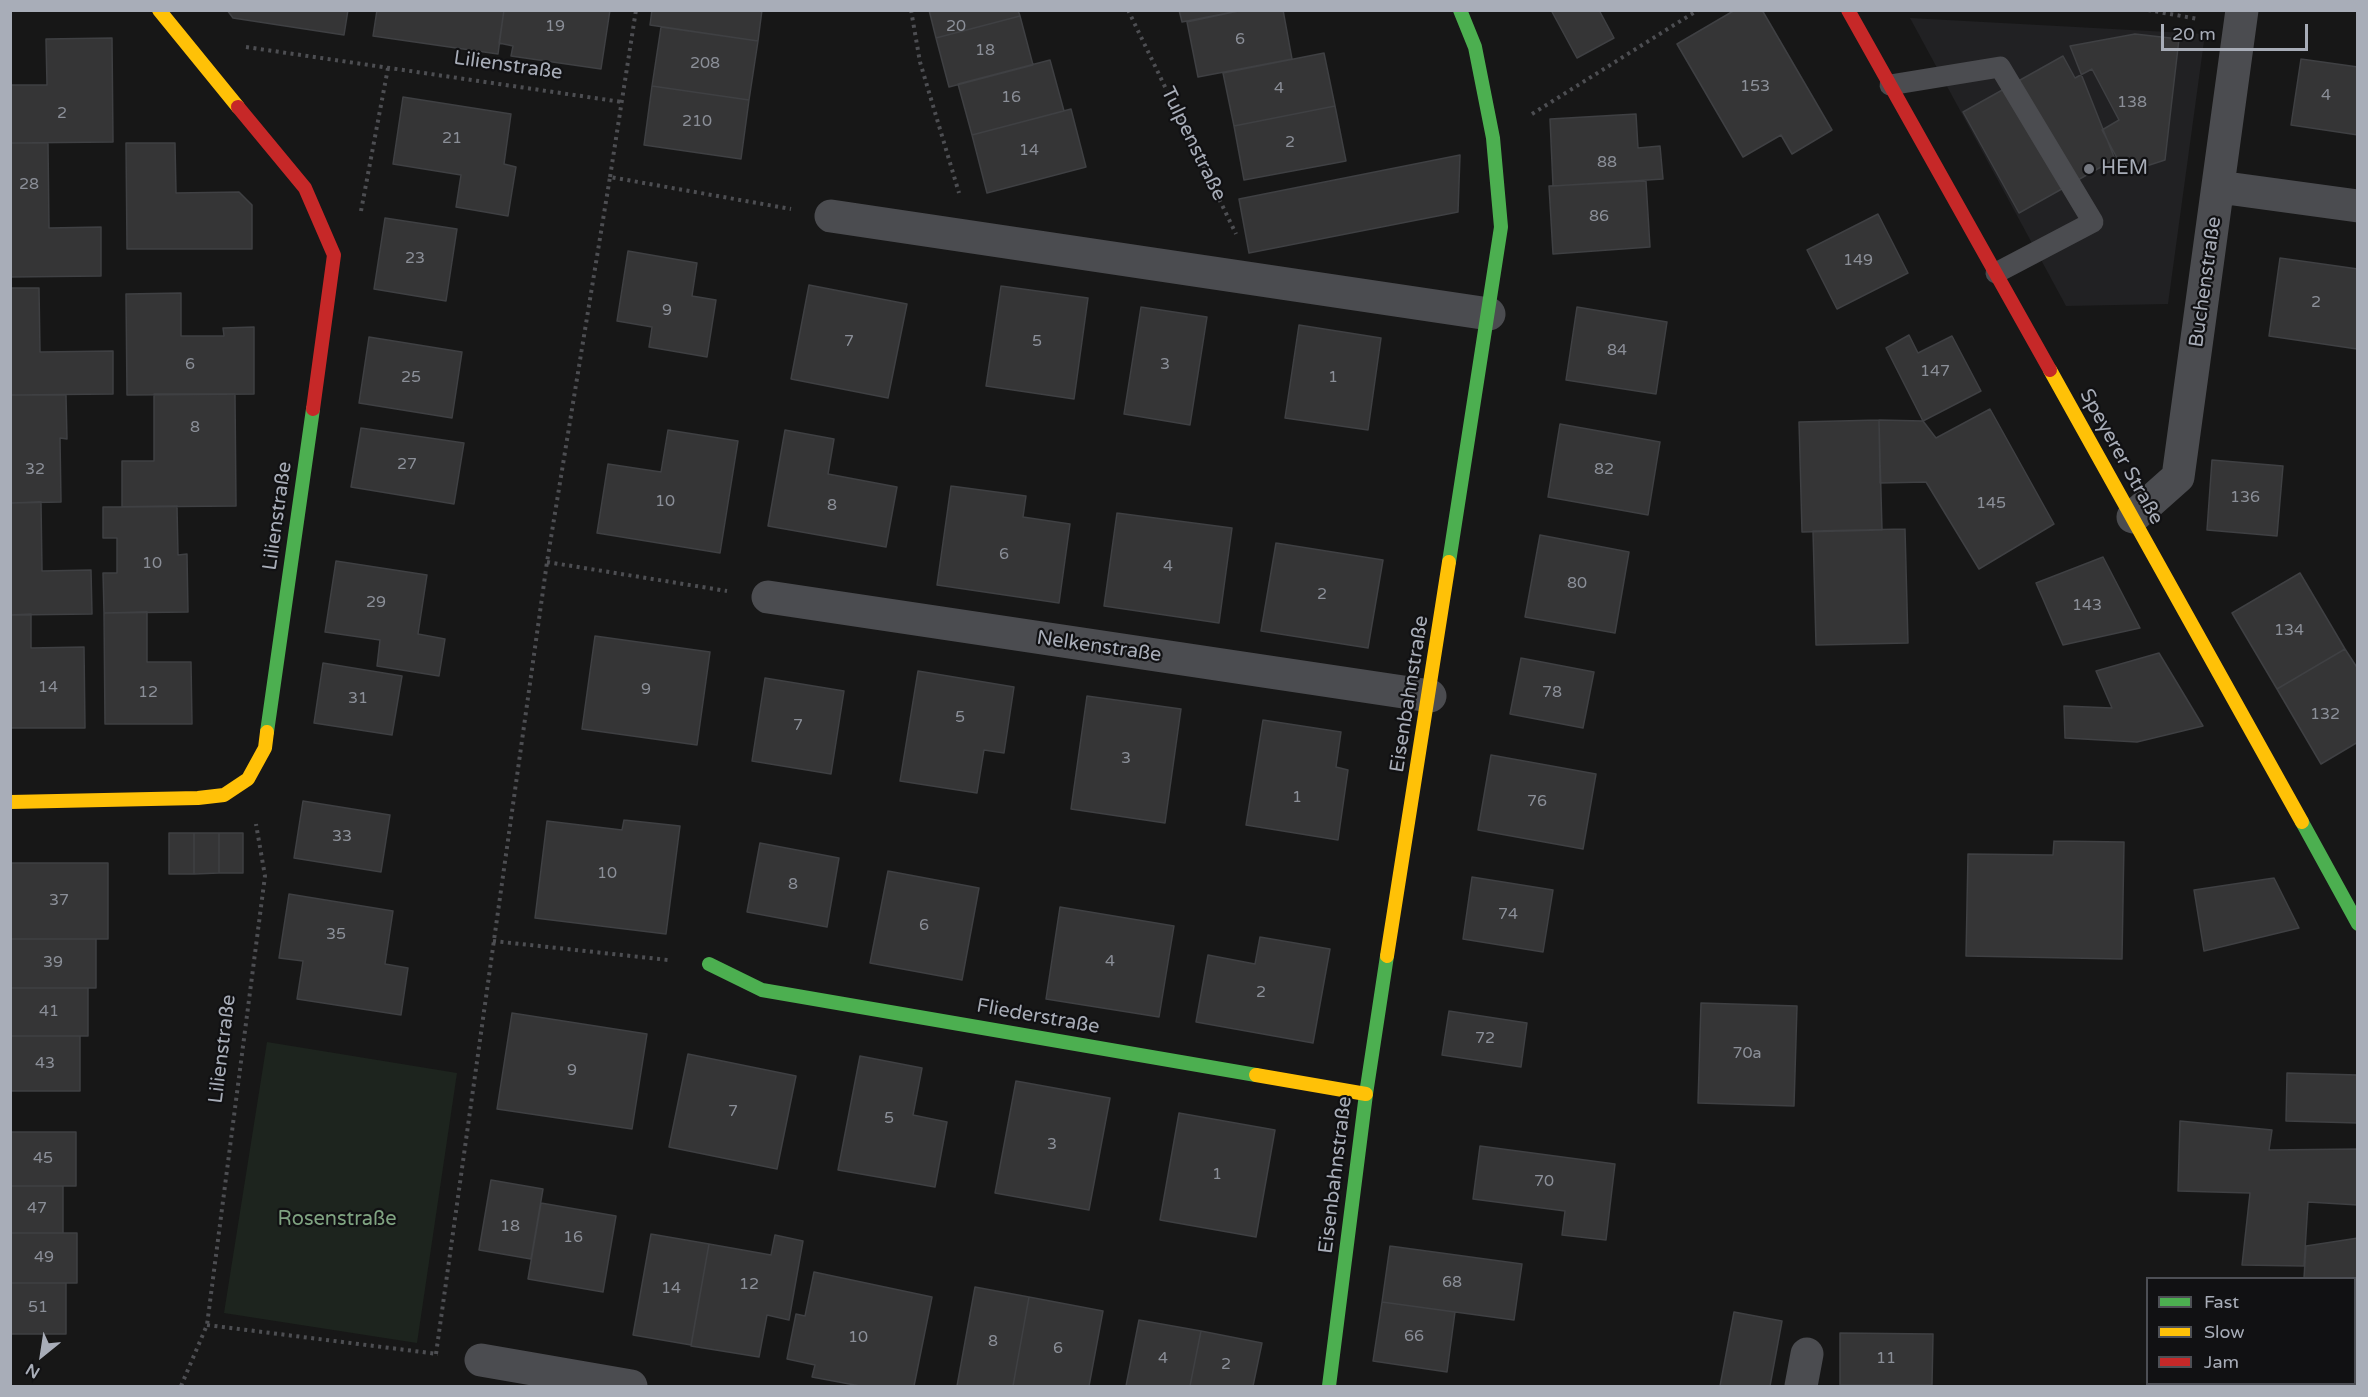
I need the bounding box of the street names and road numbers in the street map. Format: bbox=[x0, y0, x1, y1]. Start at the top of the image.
street label: Lilienstraße bbox=[452, 46, 564, 86]
street label: Tulpenstraße bbox=[1155, 83, 1231, 205]
street label: Buchenstraße bbox=[2185, 215, 2227, 349]
street label: Speyerer Straße bbox=[2074, 385, 2168, 529]
street label: Lilienstraße bbox=[258, 460, 298, 572]
street label: Eisenbahnstraße bbox=[1386, 614, 1434, 774]
street label: Nelkenstraße bbox=[1035, 626, 1163, 668]
street label: Lilienstraße bbox=[204, 993, 242, 1105]
street label: Fliederstraße bbox=[975, 994, 1101, 1040]
street label: Eisenbahnstraße bbox=[1314, 1095, 1358, 1255]

